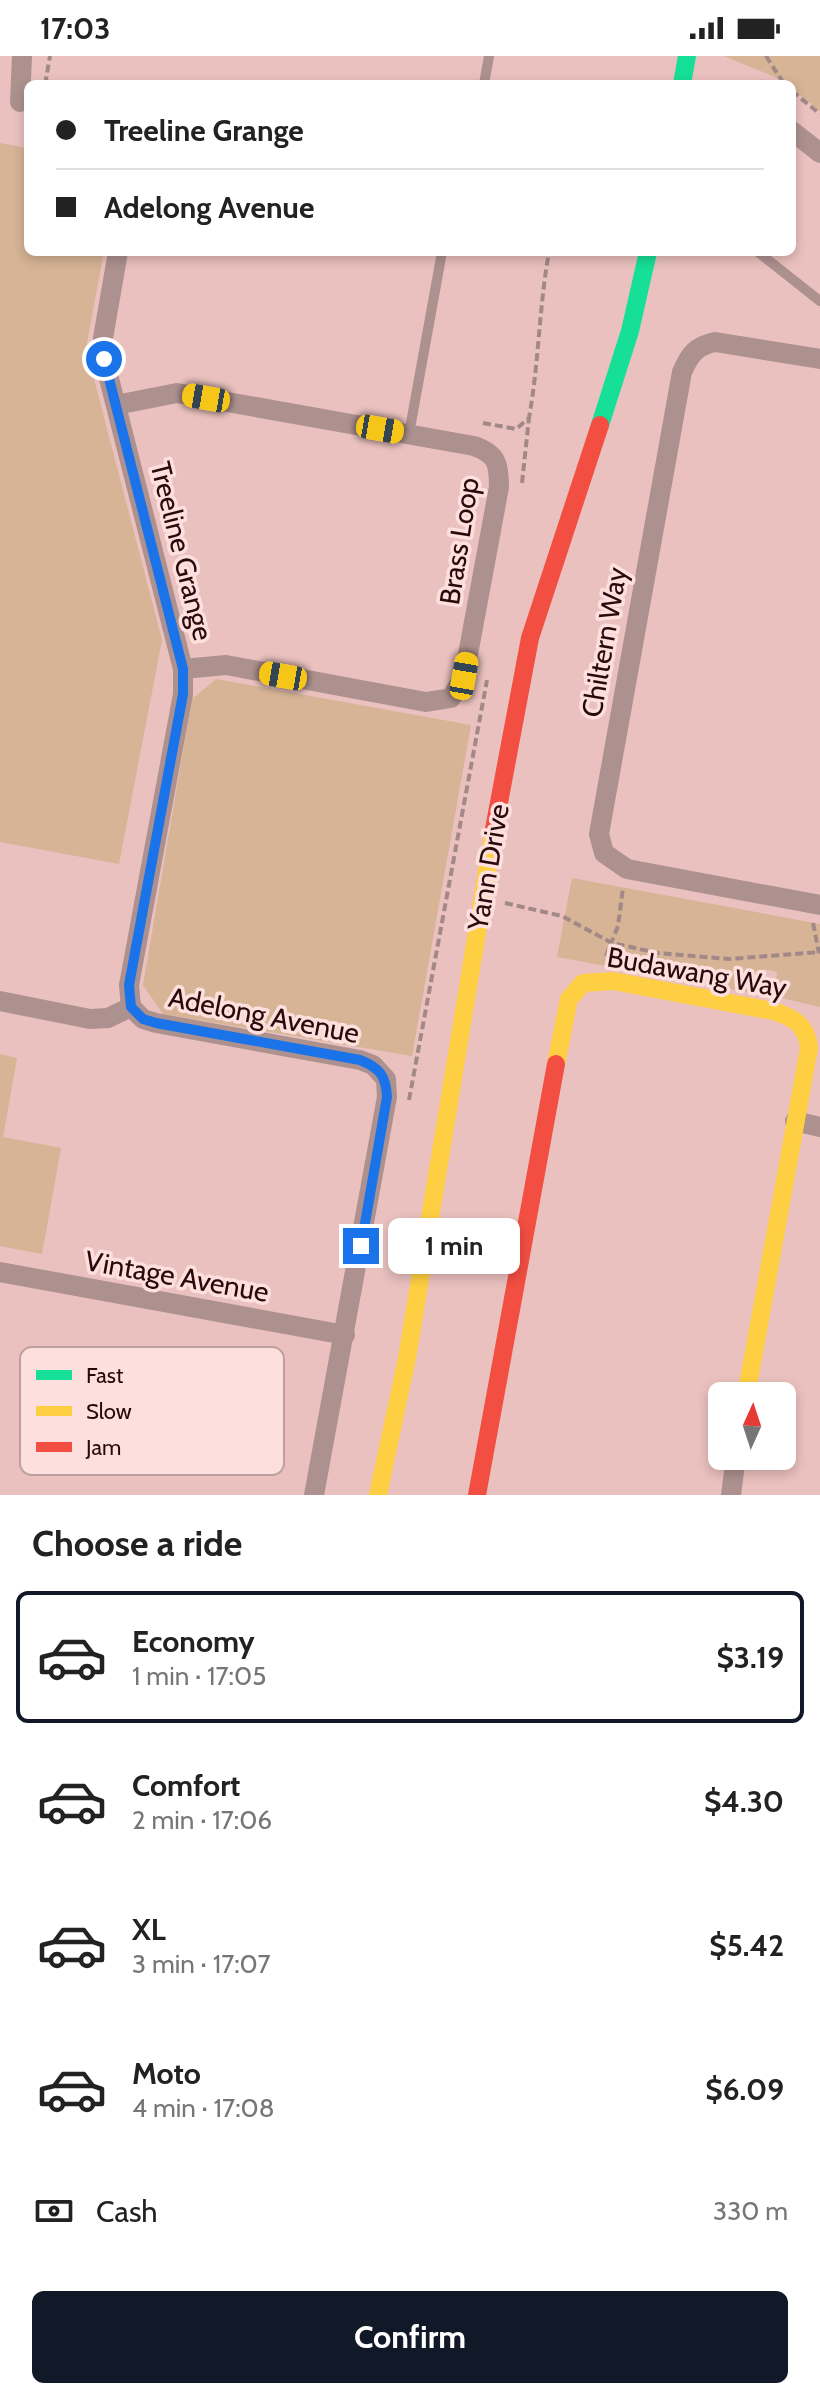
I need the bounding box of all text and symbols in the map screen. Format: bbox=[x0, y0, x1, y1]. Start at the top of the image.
text: 17:03 bbox=[40, 10, 110, 47]
text: Treeline Grange bbox=[104, 112, 304, 149]
text: Adelong Avenue bbox=[104, 189, 314, 226]
route start bbox=[86, 341, 122, 377]
car bbox=[180, 382, 232, 414]
car bbox=[354, 413, 406, 445]
street label: Treeline Grange bbox=[143, 458, 221, 644]
street label: Brass Loop bbox=[432, 475, 486, 607]
street label: Chiltern Way bbox=[574, 564, 634, 720]
car bbox=[448, 650, 480, 702]
car bbox=[257, 660, 309, 692]
street label: Yann Drive bbox=[460, 801, 516, 934]
street label: Budawang Way bbox=[605, 939, 789, 1005]
street label: Adelong Avenue bbox=[166, 980, 362, 1050]
callout: 1 min bbox=[389, 1218, 521, 1274]
route end bbox=[343, 1228, 379, 1264]
text: 1 min bbox=[425, 1230, 483, 1262]
street label: Vintage Avenue bbox=[82, 1243, 272, 1309]
legend bbox=[20, 1347, 284, 1475]
text: Fast bbox=[86, 1362, 124, 1389]
north arrow bbox=[708, 1382, 796, 1470]
map controls bbox=[708, 1382, 796, 1470]
text: Slow bbox=[86, 1398, 132, 1425]
text: Jam bbox=[85, 1434, 121, 1461]
text: Choose a ride bbox=[32, 1521, 242, 1565]
icon: car bbox=[36, 1621, 108, 1693]
text: Economy bbox=[132, 1623, 255, 1660]
text: $3.19 bbox=[716, 1639, 784, 1676]
text: 1 min · 17:05 bbox=[132, 1660, 266, 1692]
icon: car bbox=[36, 1765, 108, 1837]
text: Comfort bbox=[132, 1767, 240, 1804]
text: $4.30 bbox=[704, 1783, 784, 1820]
text: 2 min · 17:06 bbox=[132, 1804, 272, 1836]
icon: car bbox=[36, 1909, 108, 1981]
text: XL bbox=[132, 1911, 166, 1948]
text: $5.42 bbox=[709, 1927, 784, 1964]
text: 3 min · 17:07 bbox=[132, 1948, 271, 1980]
icon: car bbox=[36, 2053, 108, 2125]
text: Moto bbox=[132, 2055, 201, 2092]
text: $6.09 bbox=[705, 2071, 784, 2108]
text: 4 min · 17:08 bbox=[132, 2092, 274, 2124]
icon: cash bbox=[32, 2189, 76, 2233]
text: Cash bbox=[96, 2193, 158, 2230]
text: 330 m bbox=[713, 2195, 788, 2227]
button: Confirm bbox=[32, 2291, 788, 2383]

